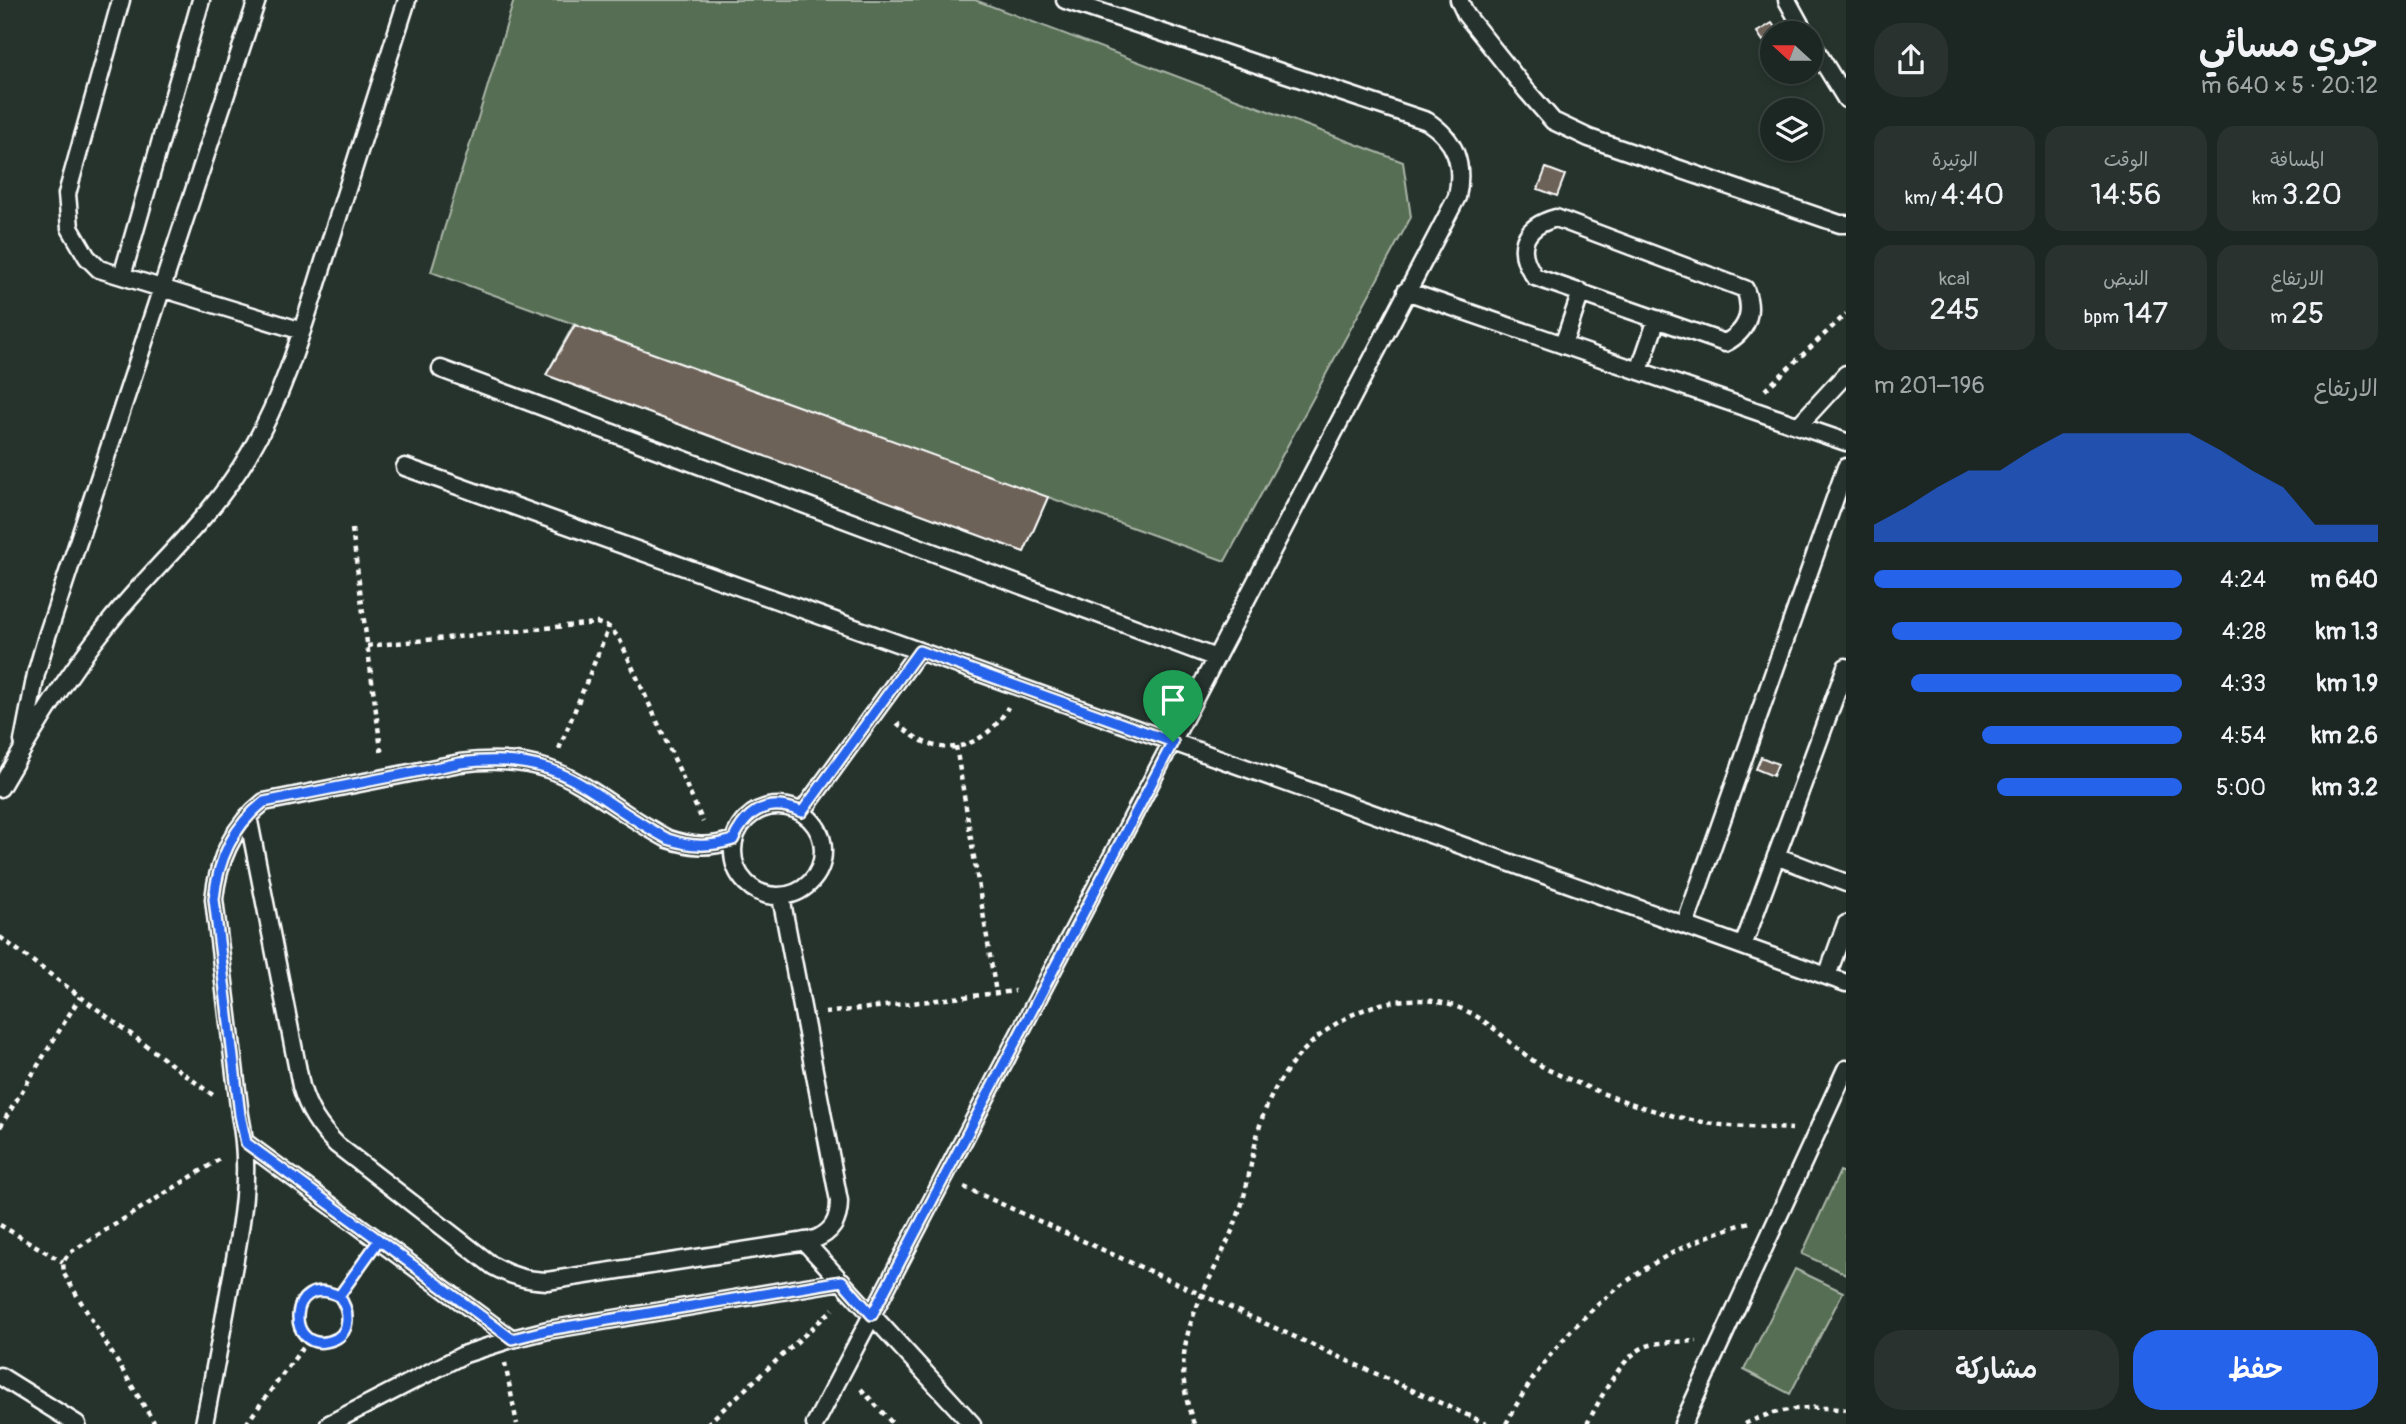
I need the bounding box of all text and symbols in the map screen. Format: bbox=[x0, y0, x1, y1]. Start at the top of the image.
north arrow bbox=[1760, 21, 1824, 84]
map controls bbox=[1760, 21, 1823, 161]
text: جري مسائي bbox=[2199, 21, 2378, 69]
button: share bbox=[1874, 23, 1948, 97]
text: 20:12 · 5 × 640 m bbox=[2201, 71, 2378, 100]
button: layers bbox=[1760, 98, 1823, 161]
text: الوتيرة bbox=[1932, 148, 1978, 172]
text: الوقت bbox=[2104, 148, 2148, 172]
text: المسافة bbox=[2270, 148, 2324, 172]
text: 4:40 bbox=[1941, 176, 2004, 213]
text: 14:56 bbox=[2091, 176, 2161, 213]
text: 3.20 bbox=[2282, 176, 2342, 213]
text: /km bbox=[1905, 186, 1941, 210]
text: km bbox=[2253, 186, 2282, 210]
text: kcal bbox=[1939, 267, 1970, 291]
text: النبض bbox=[2103, 267, 2149, 291]
text: الارتفاع bbox=[2271, 267, 2324, 291]
text: 245 bbox=[1929, 291, 1980, 328]
text: 147 bbox=[2123, 295, 2168, 332]
text: 25 bbox=[2291, 295, 2324, 332]
text: bpm bbox=[2084, 305, 2123, 329]
text: m bbox=[2270, 305, 2291, 329]
text: 196–201 m bbox=[1874, 371, 1985, 400]
text: الارتفاع bbox=[2314, 374, 2378, 403]
text: 4:24 bbox=[2220, 565, 2266, 594]
text: 640 m bbox=[2310, 565, 2378, 594]
text: 4:28 bbox=[2222, 617, 2266, 646]
text: 1.3 km bbox=[2316, 617, 2378, 646]
text: 4:33 bbox=[2221, 669, 2266, 698]
text: 1.9 km bbox=[2317, 669, 2378, 698]
pin bbox=[1143, 670, 1203, 742]
icon: arrive bbox=[1154, 681, 1192, 719]
text: 4:54 bbox=[2221, 721, 2266, 750]
text: 2.6 km bbox=[2312, 721, 2378, 750]
text: 5:00 bbox=[2216, 773, 2266, 802]
text: 3.2 km bbox=[2312, 773, 2378, 802]
button: مشاركة bbox=[1874, 1330, 2119, 1410]
button: حفظ bbox=[2133, 1330, 2378, 1410]

